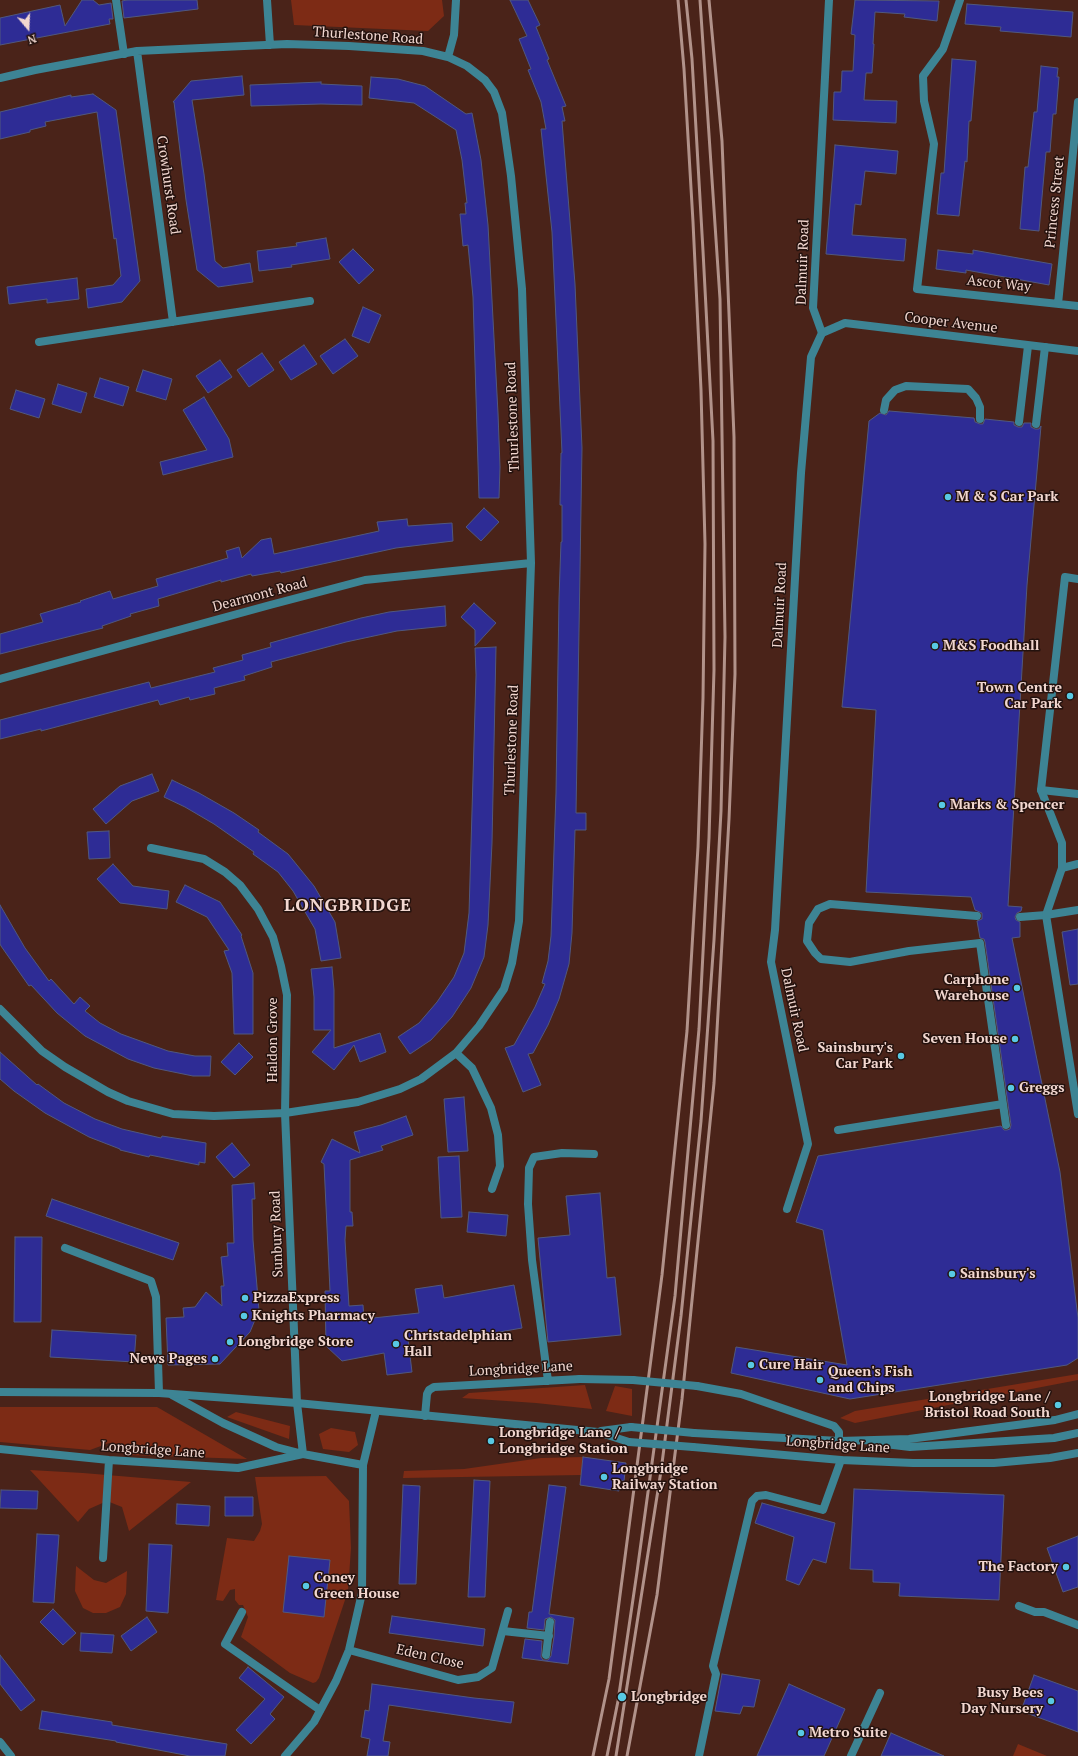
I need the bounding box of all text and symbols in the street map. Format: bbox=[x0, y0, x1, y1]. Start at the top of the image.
north arrow bbox=[8, 8, 48, 48]
street label: Thurlestone Road bbox=[312, 24, 424, 48]
text: N bbox=[26, 31, 38, 47]
street label: Crowhurst Road bbox=[153, 134, 183, 236]
street label: Princess Street bbox=[1042, 155, 1068, 249]
street label: Dalmuir Road bbox=[793, 219, 813, 305]
street label: Ascot Way bbox=[966, 272, 1032, 296]
street label: Cooper Avenue bbox=[903, 309, 999, 337]
street label: Thurlestone Road bbox=[503, 361, 523, 473]
place label: M & S Car Park bbox=[956, 489, 1058, 505]
marker: M & S Car Park bbox=[943, 492, 953, 502]
street label: Dalmuir Road bbox=[769, 562, 791, 648]
street label: Dearmont Road bbox=[211, 574, 309, 616]
place label: M&S Foodhall bbox=[943, 638, 1039, 654]
marker: M&S Foodhall bbox=[930, 641, 940, 651]
place label: Town Centre Car Park bbox=[977, 680, 1062, 712]
street label: Thurlestone Road bbox=[502, 684, 522, 796]
marker: Town Centre Car Park bbox=[1065, 691, 1075, 701]
place label: Marks & Spencer bbox=[950, 797, 1064, 813]
marker: Marks & Spencer bbox=[937, 800, 947, 810]
district label: LONGBRIDGE bbox=[284, 895, 412, 917]
street label: Dalmuir Road bbox=[777, 966, 811, 1054]
place label: Carphone Warehouse bbox=[934, 972, 1009, 1004]
marker: Carphone Warehouse bbox=[1012, 983, 1022, 993]
street label: Haldon Grove bbox=[265, 997, 281, 1083]
place label: Seven House bbox=[923, 1031, 1007, 1047]
marker: Seven House bbox=[1010, 1034, 1020, 1044]
place label: Sainsbury's Car Park bbox=[817, 1040, 893, 1072]
marker: Sainsbury's Car Park bbox=[896, 1051, 906, 1061]
place label: Greggs bbox=[1019, 1080, 1065, 1096]
marker: Greggs bbox=[1006, 1083, 1016, 1093]
street label: Sunbury Road bbox=[267, 1190, 287, 1278]
place label: Sainsbury's bbox=[960, 1266, 1036, 1282]
marker: Sainsbury's bbox=[947, 1269, 957, 1279]
place label: PizzaExpress bbox=[253, 1290, 340, 1306]
marker: PizzaExpress bbox=[240, 1293, 250, 1303]
place label: Knights Pharmacy bbox=[252, 1308, 375, 1324]
marker: Knights Pharmacy bbox=[239, 1311, 249, 1321]
place label: Christadelphian Hall bbox=[404, 1328, 512, 1360]
place label: Longbridge Store bbox=[238, 1334, 353, 1350]
marker: Longbridge Store bbox=[225, 1337, 235, 1347]
marker: Christadelphian Hall bbox=[391, 1339, 401, 1349]
place label: News Pages bbox=[130, 1351, 207, 1367]
marker: News Pages bbox=[210, 1354, 220, 1364]
place label: Cure Hair bbox=[759, 1357, 823, 1373]
street label: Longbridge Lane bbox=[469, 1358, 573, 1380]
marker: Cure Hair bbox=[746, 1360, 756, 1370]
place label: Queen's Fish and Chips bbox=[828, 1364, 913, 1396]
marker: Queen's Fish and Chips bbox=[815, 1375, 825, 1385]
place label: Longbridge Lane / Bristol Road South bbox=[924, 1389, 1050, 1422]
marker: Longbridge Lane / Bristol Road South bbox=[1053, 1400, 1063, 1410]
place label: Longbridge Lane / Longbridge Station bbox=[499, 1425, 628, 1458]
street label: Longbridge Lane bbox=[786, 1433, 890, 1457]
marker: Longbridge Lane / Longbridge Station bbox=[486, 1436, 496, 1446]
street label: Longbridge Lane bbox=[101, 1438, 205, 1462]
place label: Longbridge Railway Station bbox=[612, 1461, 718, 1494]
marker: Longbridge Railway Station bbox=[599, 1472, 609, 1482]
place label: The Factory bbox=[978, 1559, 1058, 1575]
marker: The Factory bbox=[1061, 1562, 1071, 1572]
place label: Coney Green House bbox=[314, 1570, 399, 1602]
marker: Coney Green House bbox=[301, 1581, 311, 1591]
street label: Eden Close bbox=[395, 1641, 465, 1673]
place label: Busy Bees Day Nursery bbox=[961, 1685, 1043, 1718]
place label: Longbridge bbox=[631, 1689, 707, 1705]
marker: Longbridge bbox=[616, 1691, 628, 1703]
marker: Busy Bees Day Nursery bbox=[1046, 1696, 1056, 1706]
place label: Metro Suite bbox=[809, 1725, 888, 1741]
marker: Metro Suite bbox=[796, 1728, 806, 1738]

